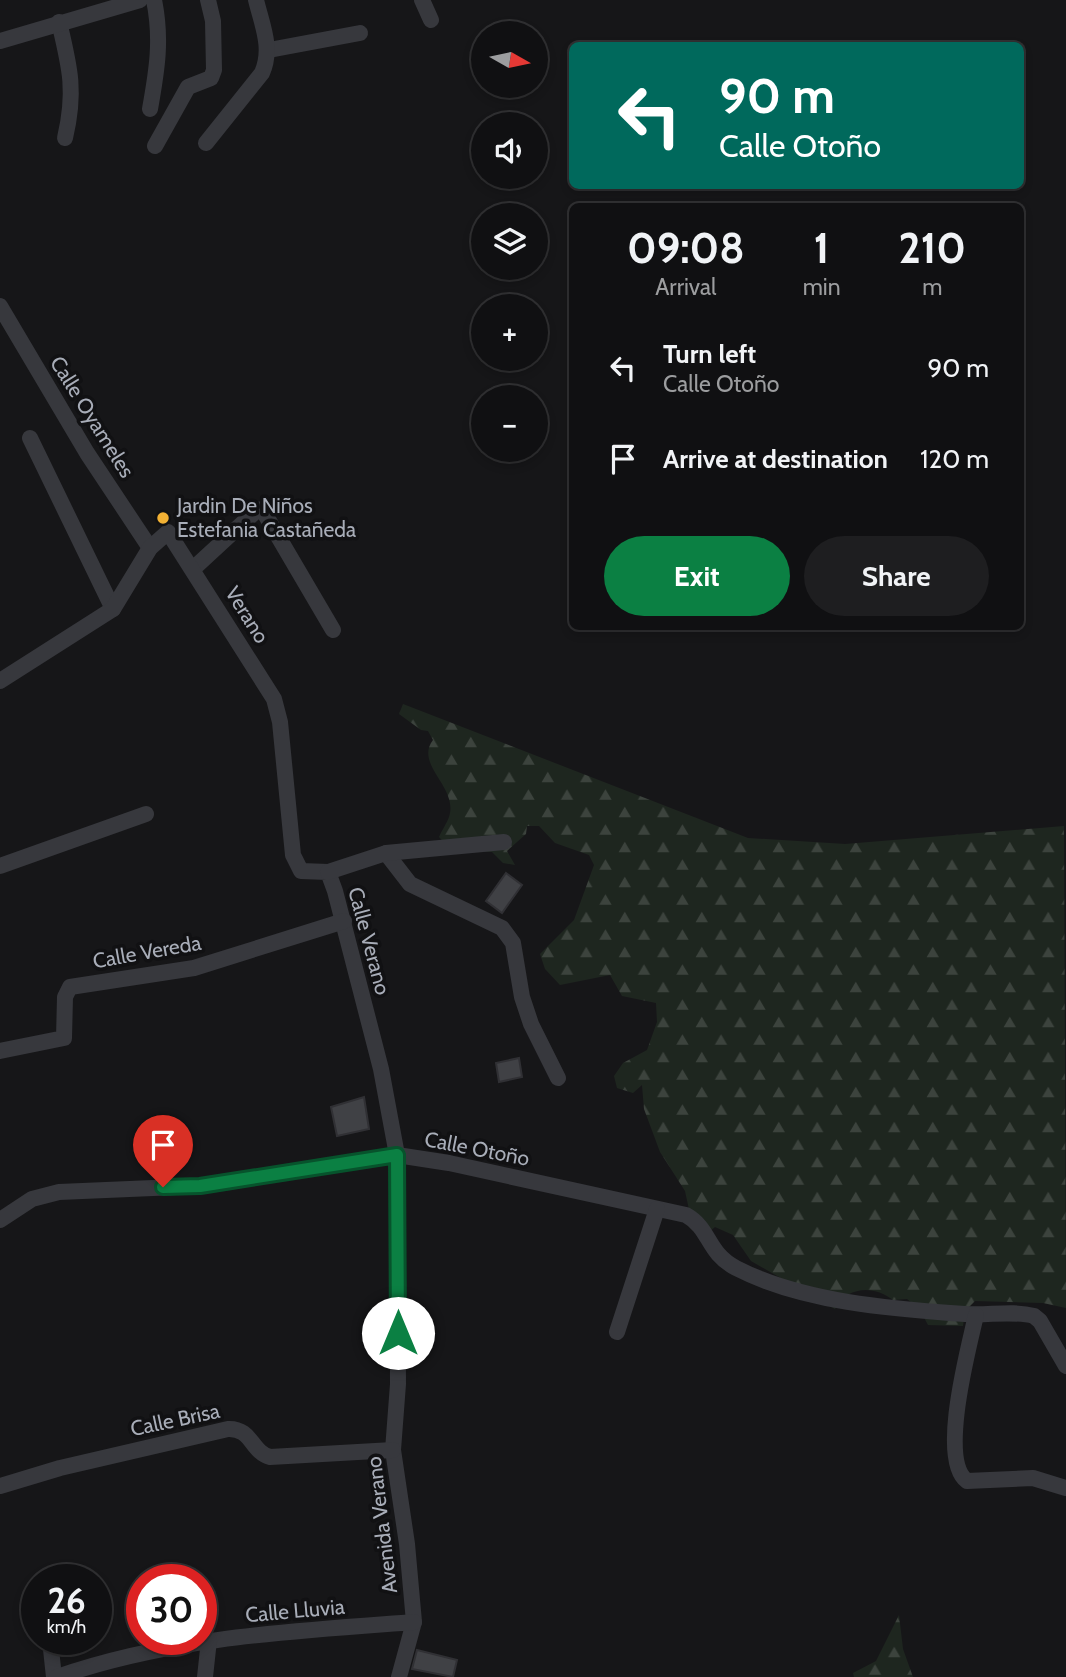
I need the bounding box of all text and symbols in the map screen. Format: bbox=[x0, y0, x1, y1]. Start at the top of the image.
north arrow bbox=[471, 21, 548, 98]
map controls bbox=[471, 21, 548, 462]
text: 90 m bbox=[719, 66, 835, 125]
icon: left bbox=[604, 70, 695, 161]
button: sound bbox=[471, 112, 548, 189]
text: Calle Otoño bbox=[719, 126, 881, 165]
button: layers bbox=[471, 203, 548, 280]
text: 09:08 bbox=[627, 222, 745, 274]
text: 1 bbox=[814, 222, 829, 274]
text: 210 bbox=[899, 222, 966, 274]
text: Arrival bbox=[655, 273, 716, 301]
text: min bbox=[803, 273, 841, 301]
text: m bbox=[922, 273, 942, 301]
button: + bbox=[471, 294, 548, 371]
text: Turn left bbox=[663, 338, 756, 370]
icon: left bbox=[604, 349, 642, 387]
street label: Calle Oyameles bbox=[45, 351, 140, 482]
text: 90 m bbox=[927, 352, 989, 384]
text: Calle Otoño bbox=[663, 370, 779, 398]
button: − bbox=[471, 385, 548, 462]
icon: arrive bbox=[604, 440, 642, 478]
text: Arrive at destination bbox=[663, 443, 888, 475]
text: 120 m bbox=[920, 443, 989, 475]
place label: Jardin De Niños Estefania Castañeda bbox=[176, 493, 356, 542]
marker: Jardin De Niños Estefania Castañeda bbox=[155, 510, 171, 526]
button: Exit bbox=[604, 536, 790, 616]
button: Share bbox=[804, 536, 989, 616]
street label: Verano bbox=[220, 582, 274, 648]
street label: Calle Verano bbox=[343, 884, 396, 997]
street label: Calle Vereda bbox=[91, 930, 203, 973]
pin bbox=[133, 1115, 193, 1187]
icon: arrive bbox=[144, 1126, 182, 1164]
street label: Calle Otoño bbox=[423, 1126, 532, 1171]
position arrow bbox=[361, 1296, 435, 1370]
street label: Calle Brisa bbox=[128, 1398, 222, 1441]
street label: Avenida Verano bbox=[361, 1455, 402, 1595]
speed limit sign: 30 bbox=[126, 1564, 217, 1655]
text: 26 bbox=[47, 1579, 86, 1622]
street label: Calle Lluvia bbox=[244, 1594, 346, 1627]
text: km/h bbox=[47, 1616, 86, 1638]

